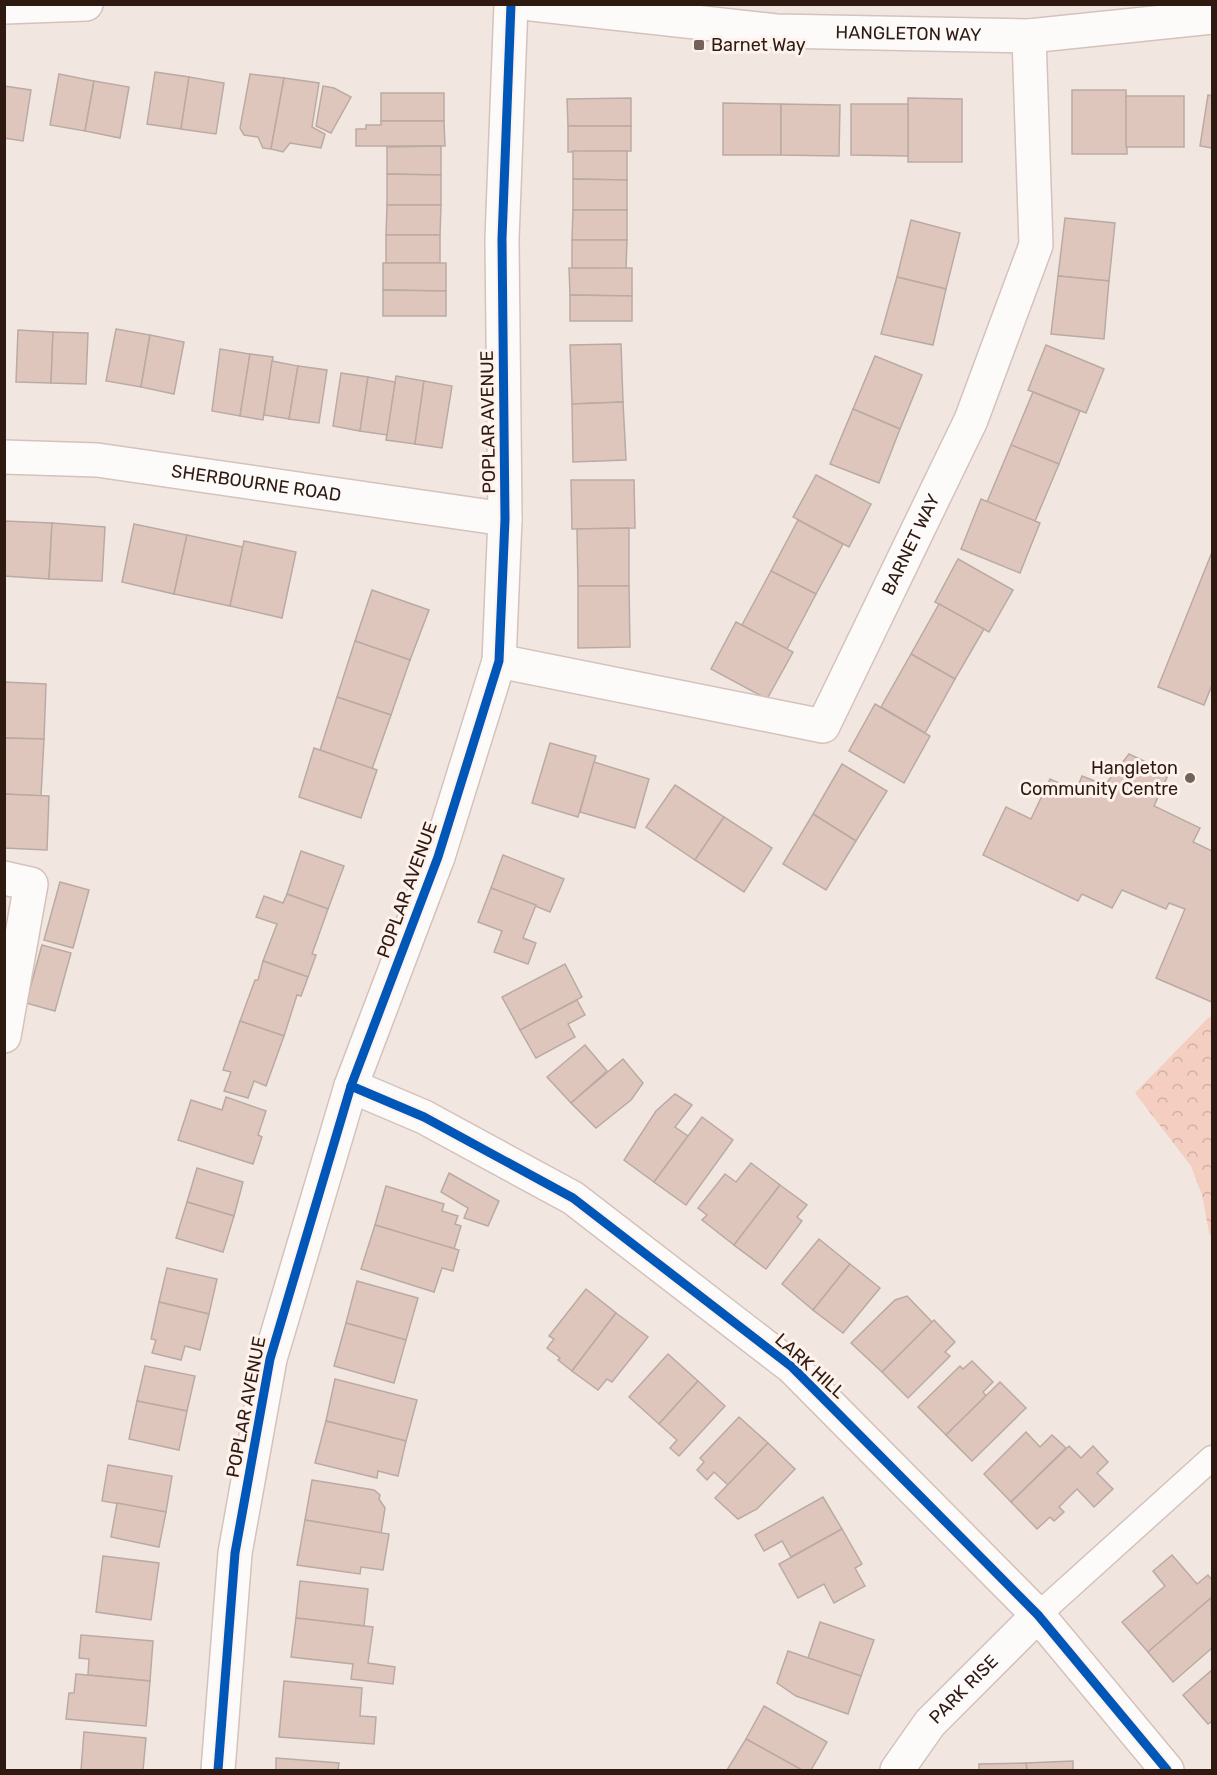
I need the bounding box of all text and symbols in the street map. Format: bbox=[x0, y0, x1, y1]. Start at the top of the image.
street label: HANGLETON WAY bbox=[835, 21, 982, 46]
place label: Barnet Way bbox=[711, 34, 806, 56]
marker: Barnet Way bbox=[692, 38, 706, 52]
street label: POPLAR AVENUE bbox=[476, 350, 500, 494]
street label: SHERBOURNE ROAD bbox=[170, 460, 343, 506]
street label: BARNET WAY bbox=[877, 490, 945, 599]
place label: Hangleton Community Centre bbox=[1020, 757, 1178, 800]
marker: Hangleton Community Centre bbox=[1183, 771, 1197, 785]
street label: POPLAR AVENUE bbox=[372, 819, 442, 961]
street label: LARK HILL bbox=[770, 1329, 850, 1403]
street label: POPLAR AVENUE bbox=[222, 1335, 270, 1479]
street label: PARK RISE bbox=[925, 1650, 1003, 1728]

